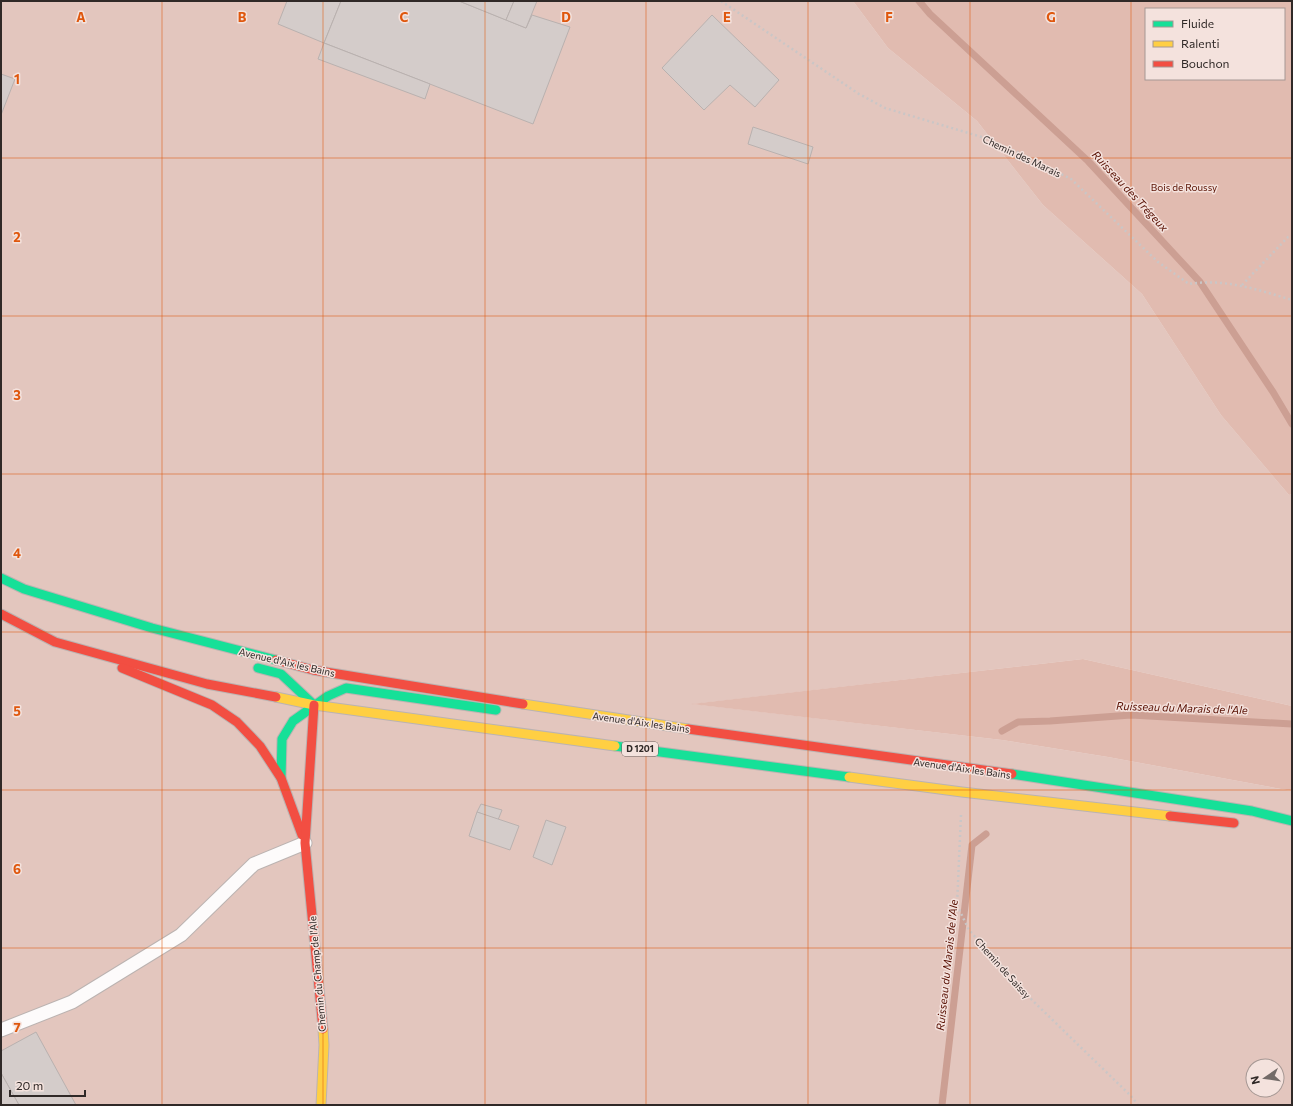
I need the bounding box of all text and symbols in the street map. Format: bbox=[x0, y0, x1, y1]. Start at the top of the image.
legend bbox=[1145, 8, 1285, 80]
text: A bbox=[76, 9, 86, 25]
text: B bbox=[238, 9, 247, 25]
text: C bbox=[400, 9, 409, 25]
text: D bbox=[561, 9, 571, 25]
text: E bbox=[723, 9, 731, 25]
text: F bbox=[885, 9, 893, 25]
text: G bbox=[1046, 9, 1056, 25]
text: Fluide bbox=[1181, 16, 1214, 30]
text: Ralenti bbox=[1181, 36, 1220, 50]
text: Bouchon bbox=[1181, 56, 1229, 70]
text: 1 bbox=[14, 71, 20, 87]
street label: Chemin des Marais bbox=[981, 133, 1064, 180]
water label: Ruisseau des Trégeux bbox=[1090, 148, 1171, 234]
park label: Bois de Roussy bbox=[1151, 181, 1217, 193]
text: 2 bbox=[13, 229, 21, 245]
text: 3 bbox=[13, 387, 21, 403]
text: 4 bbox=[13, 545, 21, 561]
street label: Avenue d'Aix les Bains bbox=[238, 645, 337, 679]
water label: Ruisseau du Marais de l'Ale bbox=[1116, 699, 1248, 716]
text: 5 bbox=[13, 703, 21, 719]
street label: Avenue d'Aix les Bains bbox=[592, 709, 691, 735]
road number: D 1201 bbox=[622, 742, 658, 756]
street label: Avenue d'Aix les Bains bbox=[913, 755, 1012, 781]
text: 6 bbox=[13, 861, 21, 877]
water label: Ruisseau du Marais de l'Ale bbox=[933, 899, 960, 1031]
street label: Chemin du Champ de l'Ale bbox=[306, 916, 328, 1032]
street label: Chemin de Saissy bbox=[973, 935, 1033, 1001]
text: 7 bbox=[13, 1019, 21, 1035]
north arrow bbox=[1245, 1058, 1285, 1098]
scale bar bbox=[10, 1072, 85, 1098]
text: N bbox=[1248, 1075, 1262, 1086]
text: 20 m bbox=[16, 1078, 43, 1092]

